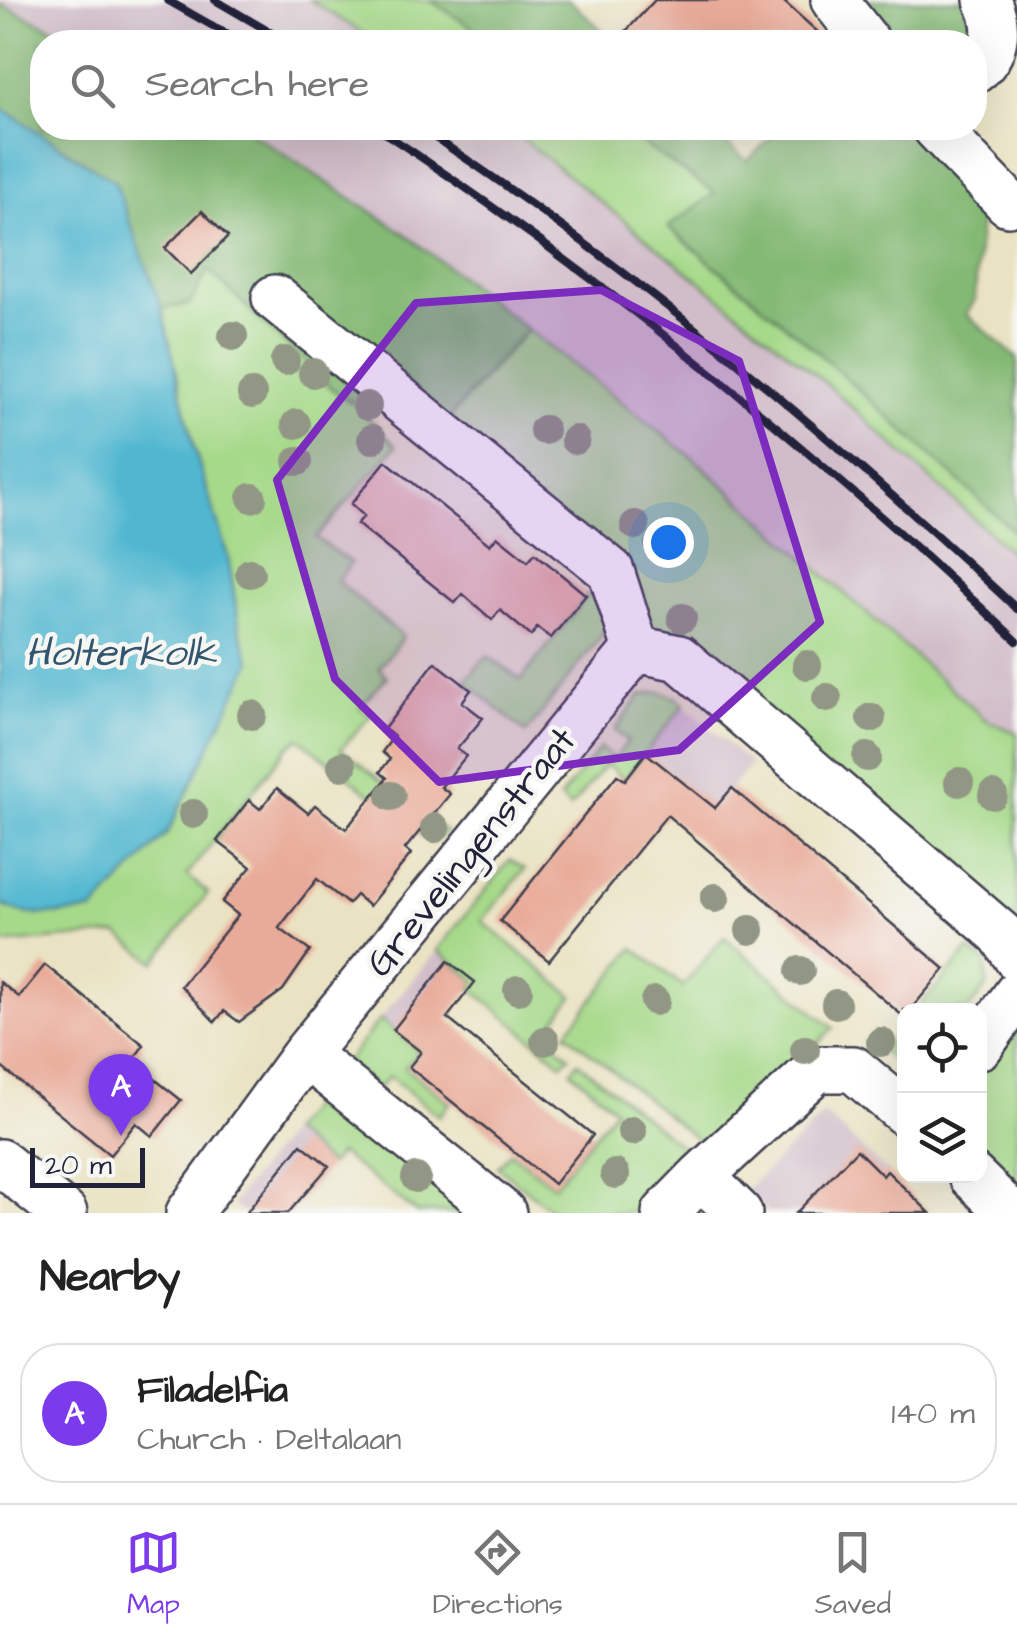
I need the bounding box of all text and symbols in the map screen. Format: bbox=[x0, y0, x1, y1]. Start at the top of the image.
search box bbox=[30, 30, 987, 140]
icon: search bbox=[65, 58, 120, 113]
text: Search here bbox=[145, 59, 369, 111]
your location bbox=[643, 517, 694, 568]
water label: Holterkolk bbox=[26, 626, 218, 681]
street label: Grevelingenstraat bbox=[355, 716, 588, 988]
map controls bbox=[897, 1003, 987, 1183]
button: locate bbox=[897, 1003, 987, 1093]
pin: A bbox=[88, 1054, 154, 1136]
button: layers bbox=[897, 1093, 987, 1183]
scale bar bbox=[30, 1143, 145, 1188]
text: 20 m bbox=[45, 1146, 112, 1185]
text: Nearby bbox=[40, 1249, 180, 1307]
text: Filadelfia bbox=[137, 1365, 288, 1417]
text: A bbox=[64, 1391, 85, 1436]
text: 140 m bbox=[891, 1391, 975, 1436]
text: Church · Deltalaan bbox=[137, 1417, 402, 1462]
tab: Map bbox=[126, 1525, 181, 1624]
tab: Directions bbox=[433, 1525, 563, 1624]
tab: Saved bbox=[815, 1525, 891, 1624]

